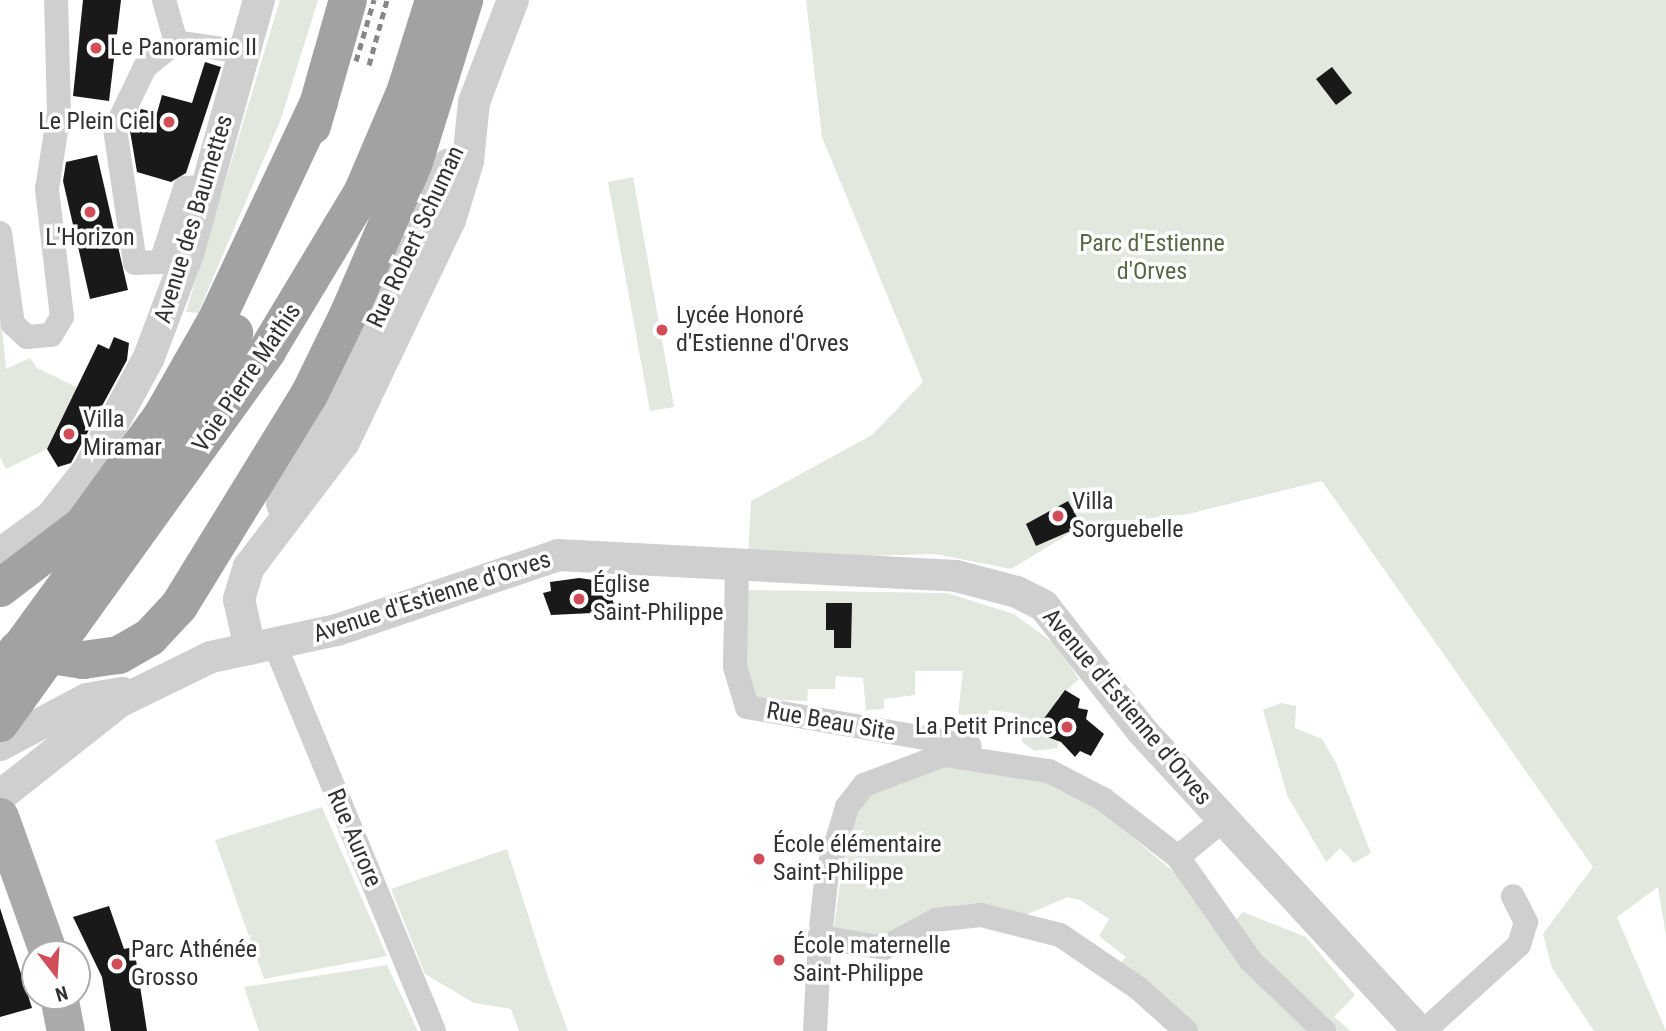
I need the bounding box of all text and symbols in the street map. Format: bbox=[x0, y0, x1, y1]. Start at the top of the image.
place label: Le Panoramic II bbox=[110, 34, 257, 62]
marker: Le Panoramic II bbox=[88, 40, 104, 56]
place label: Le Plein Ciel bbox=[38, 108, 155, 136]
street label: Avenue des Baumettes bbox=[149, 111, 239, 327]
marker: Le Plein Ciel bbox=[161, 114, 177, 130]
street label: Rue Robert Schuman bbox=[361, 141, 471, 333]
marker: L'Horizon bbox=[82, 204, 98, 220]
place label: L'Horizon bbox=[45, 224, 135, 252]
park label: Parc d'Estienne d'Orves bbox=[1079, 230, 1225, 286]
street label: Voie Pierre Mathis bbox=[187, 298, 307, 458]
place label: Lycée Honoré d'Estienne d'Orves bbox=[676, 302, 849, 358]
marker: Lycée Honoré d'Estienne d'Orves bbox=[654, 322, 670, 338]
place label: Villa Miramar bbox=[83, 406, 162, 462]
marker: Villa Miramar bbox=[61, 426, 77, 442]
place label: Villa Sorguebelle bbox=[1072, 488, 1184, 544]
marker: Villa Sorguebelle bbox=[1050, 508, 1066, 524]
street label: Avenue d'Estienne d'Orves bbox=[310, 545, 554, 649]
place label: Église Saint-Philippe bbox=[593, 571, 723, 627]
marker: Église Saint-Philippe bbox=[571, 591, 587, 607]
street label: Avenue d'Estienne d'Orves bbox=[1036, 603, 1218, 811]
street label: Rue Beau Site bbox=[764, 697, 898, 747]
place label: La Petit Prince bbox=[915, 713, 1053, 741]
marker: La Petit Prince bbox=[1059, 719, 1075, 735]
street label: Rue Aurore bbox=[320, 785, 388, 891]
place label: École élémentaire Saint-Philippe bbox=[773, 831, 942, 887]
marker: École élémentaire Saint-Philippe bbox=[751, 851, 767, 867]
place label: École maternelle Saint-Philippe bbox=[793, 932, 950, 988]
place label: Parc Athénée Grosso bbox=[131, 936, 257, 992]
north arrow bbox=[21, 940, 91, 1010]
marker: École maternelle Saint-Philippe bbox=[771, 952, 787, 968]
marker: Parc Athénée Grosso bbox=[109, 956, 125, 972]
text: N bbox=[53, 981, 71, 1006]

